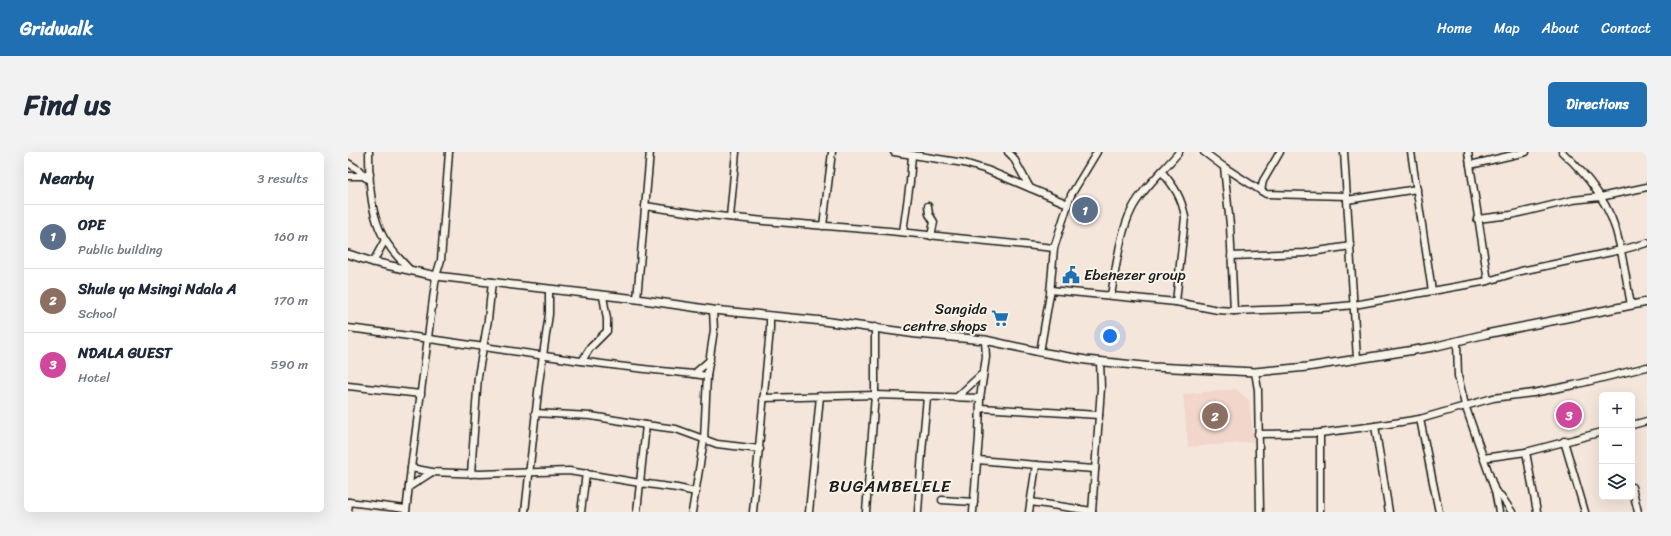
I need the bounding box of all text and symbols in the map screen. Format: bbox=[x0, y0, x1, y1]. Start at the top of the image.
text: Gridwalk bbox=[20, 12, 93, 45]
text: Home bbox=[1437, 16, 1472, 41]
text: Map bbox=[1494, 16, 1520, 41]
text: About bbox=[1542, 16, 1579, 41]
text: Contact bbox=[1601, 16, 1651, 41]
text: Find us bbox=[24, 80, 111, 129]
button: Directions bbox=[1548, 82, 1647, 127]
text: Nearby bbox=[40, 163, 94, 193]
text: 3 results bbox=[257, 167, 308, 190]
pin: 1 bbox=[1072, 195, 1098, 225]
text: OPE bbox=[78, 212, 105, 238]
text: 1 bbox=[50, 225, 56, 248]
text: 160 m bbox=[273, 225, 308, 248]
text: Public building bbox=[78, 238, 163, 261]
place label: Ebenezer group bbox=[1084, 262, 1186, 288]
public building icon: Ebenezer group bbox=[1061, 265, 1081, 285]
text: Shule ya Msingi Ndala A bbox=[78, 276, 237, 302]
text: 2 bbox=[49, 289, 57, 312]
text: 170 m bbox=[273, 289, 308, 312]
place label: Sangida centre shops bbox=[903, 296, 987, 339]
text: School bbox=[78, 302, 116, 325]
supermarket icon: Sangida centre shops bbox=[990, 308, 1010, 328]
your location bbox=[1100, 326, 1120, 346]
text: NDALA GUEST bbox=[78, 340, 172, 366]
text: 3 bbox=[49, 353, 57, 376]
text: 590 m bbox=[270, 353, 308, 376]
text: Hotel bbox=[78, 366, 110, 389]
map controls bbox=[1599, 392, 1635, 500]
button: + bbox=[1599, 392, 1635, 428]
pin: 3 bbox=[1556, 400, 1582, 430]
pin: 2 bbox=[1202, 401, 1228, 431]
button: − bbox=[1599, 428, 1635, 464]
button: layers bbox=[1599, 464, 1635, 500]
district label: BUGAMBELELE bbox=[829, 471, 952, 501]

